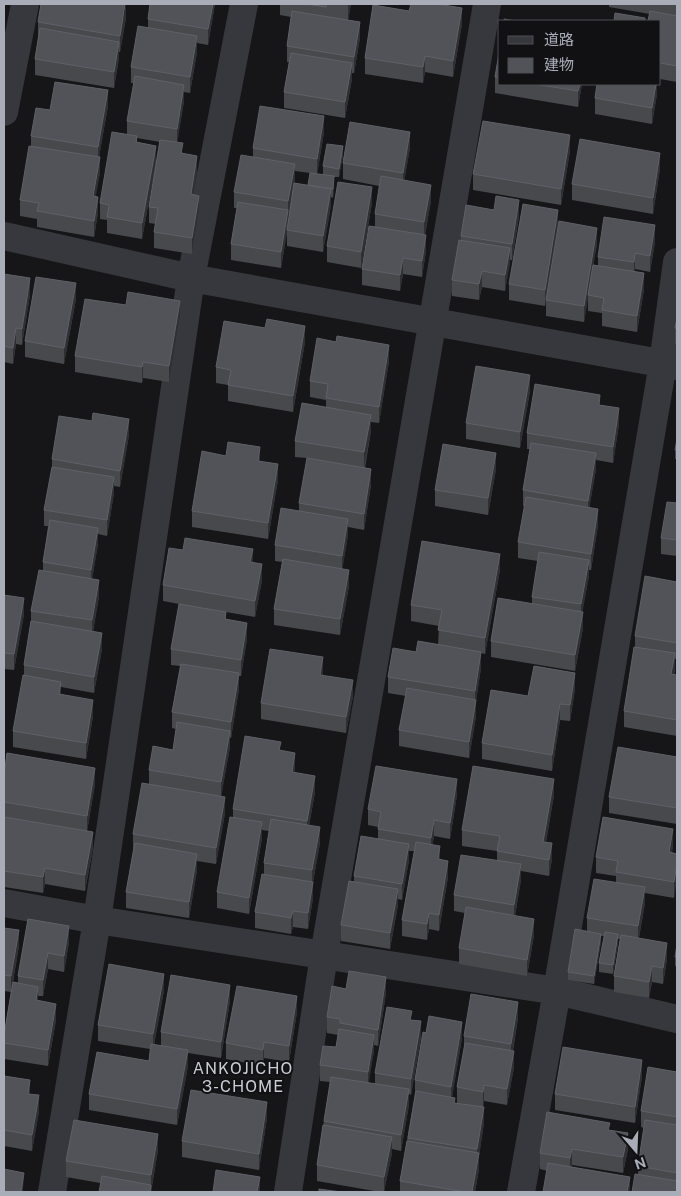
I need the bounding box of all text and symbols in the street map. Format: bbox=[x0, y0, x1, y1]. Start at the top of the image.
legend bbox=[498, 20, 661, 85]
text: 道路 bbox=[544, 31, 574, 48]
text: 建物 bbox=[544, 56, 574, 73]
district label: ANKOJICHO 3-CHOME bbox=[193, 1059, 293, 1096]
north arrow bbox=[611, 1126, 661, 1176]
text: N bbox=[632, 1154, 648, 1173]

